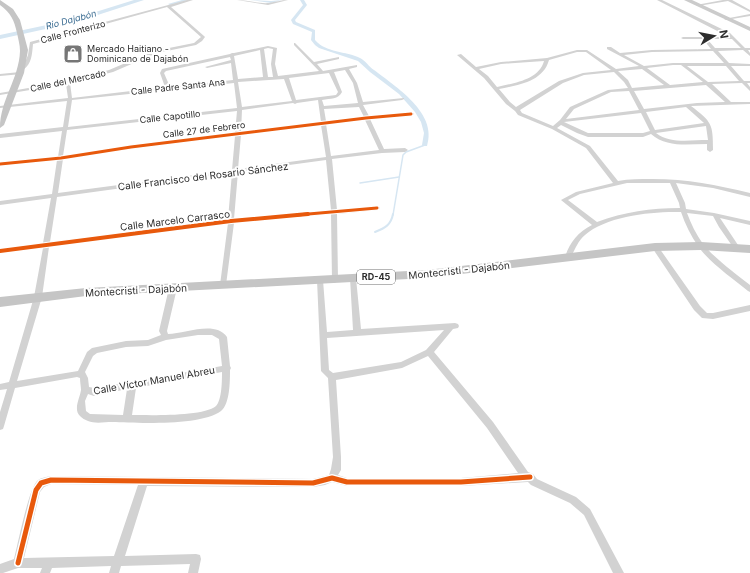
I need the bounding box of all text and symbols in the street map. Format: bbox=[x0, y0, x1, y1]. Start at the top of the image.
water label: Río Dajabón bbox=[44, 7, 97, 32]
north arrow bbox=[694, 16, 734, 56]
street label: Calle Fronterizo bbox=[39, 18, 107, 45]
text: N bbox=[716, 29, 731, 40]
shop icon: Mercado Haitiano - Dominicano de Dajabón bbox=[62, 43, 84, 65]
place label: Mercado Haitiano - Dominicano de Dajabón bbox=[87, 43, 188, 64]
street label: Calle del Mercado bbox=[29, 67, 107, 94]
street label: Calle Padre Santa Ana bbox=[130, 76, 225, 97]
street label: Calle Capotillo bbox=[139, 108, 201, 125]
street label: Calle 27 de Febrero bbox=[162, 119, 246, 140]
street label: Calle Francisco del Rosario Sánchez bbox=[117, 160, 289, 192]
street label: Calle Marcelo Carrasco bbox=[119, 207, 231, 233]
street label: Montecristi - Dajabón bbox=[408, 259, 510, 281]
road number: RD-45 bbox=[357, 270, 395, 284]
street label: Montecristi - Dajabón bbox=[85, 281, 187, 299]
street label: Calle Víctor Manuel Abreu bbox=[92, 363, 216, 397]

